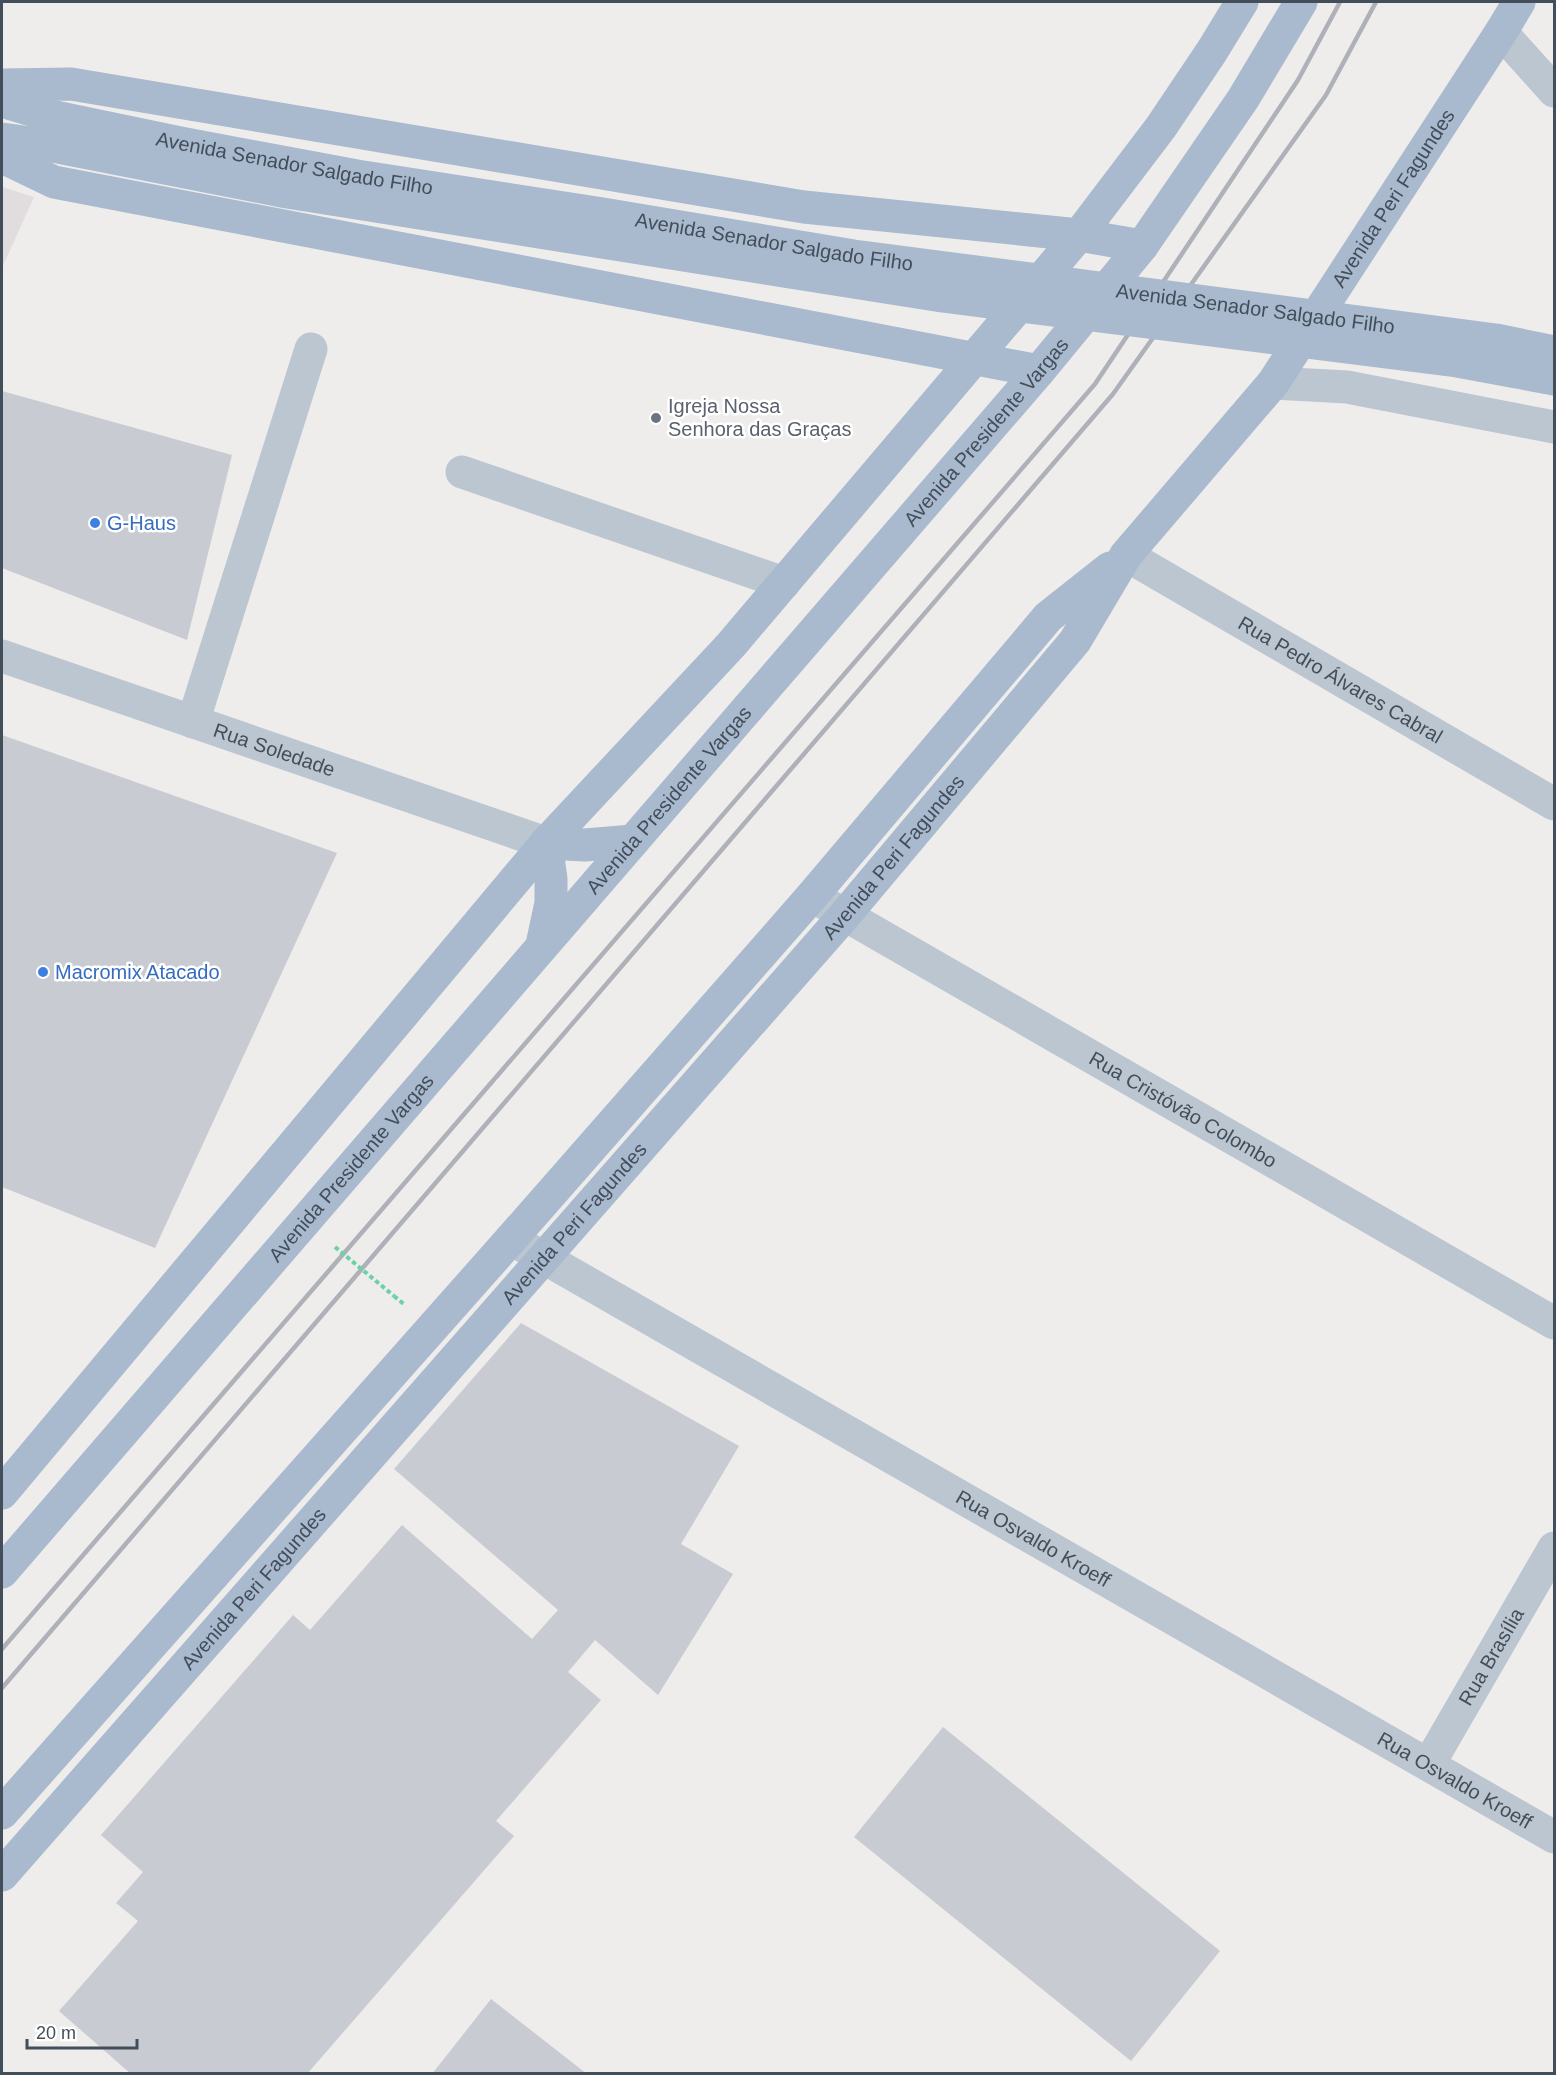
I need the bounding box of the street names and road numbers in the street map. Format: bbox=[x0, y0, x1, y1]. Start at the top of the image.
street label: Avenida Peri Fagundes bbox=[1327, 105, 1459, 291]
street label: Avenida Senador Salgado Filho bbox=[154, 127, 435, 199]
street label: Avenida Senador Salgado Filho bbox=[634, 209, 914, 275]
street label: Avenida Senador Salgado Filho bbox=[1115, 279, 1396, 338]
street label: Avenida Presidente Vargas bbox=[899, 333, 1073, 530]
street label: Rua Pedro Álvares Cabral bbox=[1234, 612, 1446, 748]
street label: Avenida Presidente Vargas bbox=[582, 702, 756, 898]
street label: Rua Soledade bbox=[211, 719, 338, 781]
street label: Avenida Peri Fagundes bbox=[818, 771, 969, 944]
street label: Rua Cristóvão Colombo bbox=[1085, 1047, 1281, 1172]
street label: Avenida Presidente Vargas bbox=[264, 1070, 438, 1266]
street label: Avenida Peri Fagundes bbox=[497, 1138, 651, 1309]
street label: Rua Osvaldo Kroeff bbox=[952, 1486, 1115, 1592]
street label: Avenida Peri Fagundes bbox=[177, 1503, 330, 1674]
street label: Rua Brasília bbox=[1454, 1603, 1528, 1709]
street label: Rua Osvaldo Kroeff bbox=[1374, 1727, 1536, 1833]

